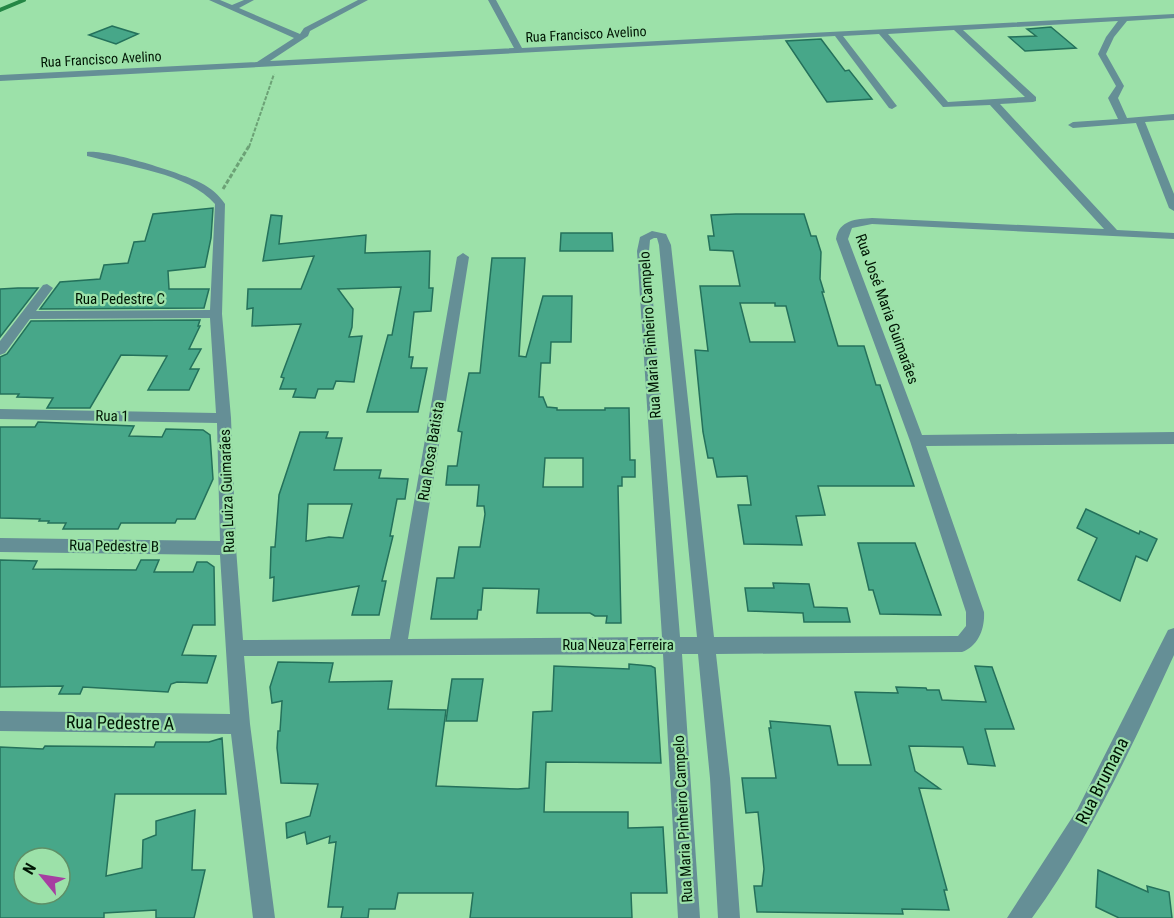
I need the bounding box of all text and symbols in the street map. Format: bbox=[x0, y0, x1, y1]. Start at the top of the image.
street label: Rua Francisco Avelino bbox=[525, 23, 647, 45]
street label: Rua Francisco Avelino bbox=[40, 48, 162, 70]
street label: Rua José Maria Guimarães bbox=[851, 231, 923, 387]
street label: Rua Maria Pinheiro Campelo bbox=[635, 251, 665, 419]
street label: Rua Pedestre C bbox=[75, 290, 165, 308]
street label: Rua Rosa Batista bbox=[414, 400, 448, 502]
street label: Rua 1 bbox=[95, 407, 129, 425]
street label: Rua Luiza Guimarães bbox=[216, 429, 238, 553]
street label: Rua Pedestre B bbox=[69, 536, 159, 556]
street label: Rua Neuza Ferreira bbox=[562, 636, 674, 654]
street label: Rua Pedestre A bbox=[66, 711, 175, 734]
street label: Rua Brumana bbox=[1071, 734, 1132, 828]
street label: Rua Maria Pinheiro Campelo bbox=[670, 735, 696, 903]
north arrow bbox=[12, 846, 72, 906]
text: N bbox=[19, 860, 40, 878]

